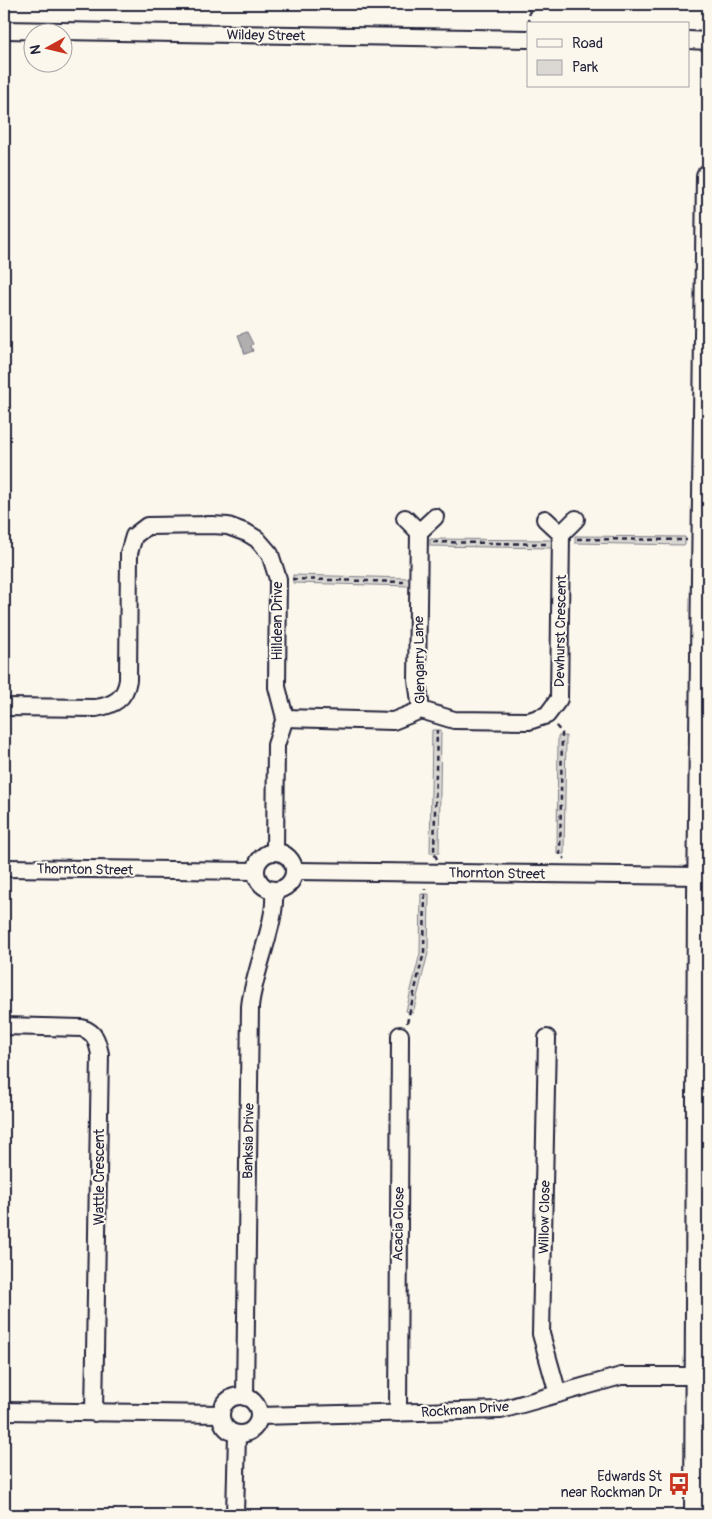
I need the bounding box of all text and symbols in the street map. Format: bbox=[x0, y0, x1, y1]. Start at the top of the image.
north arrow bbox=[22, 22, 72, 72]
legend bbox=[527, 22, 690, 88]
street label: Wildey Street bbox=[227, 26, 306, 45]
text: Road bbox=[572, 34, 603, 53]
text: N bbox=[27, 44, 45, 56]
text: Park bbox=[572, 58, 599, 77]
street label: Dewhurst Crescent bbox=[551, 574, 570, 687]
street label: Hilldean Drive bbox=[269, 581, 286, 660]
street label: Glengarry Lane bbox=[410, 616, 429, 704]
street label: Thornton Street bbox=[37, 860, 134, 879]
street label: Thornton Street bbox=[449, 864, 546, 883]
street label: Banksia Drive bbox=[239, 1103, 258, 1179]
street label: Wattle Crescent bbox=[91, 1129, 108, 1225]
street label: Willow Close bbox=[535, 1180, 554, 1254]
street label: Acacia Close bbox=[389, 1187, 408, 1261]
street label: Rockman Drive bbox=[421, 1398, 510, 1421]
place label: Edwards St near Rockman Dr bbox=[561, 1468, 662, 1501]
bus stop icon: Edwards St near Rockman Dr bbox=[666, 1471, 692, 1497]

